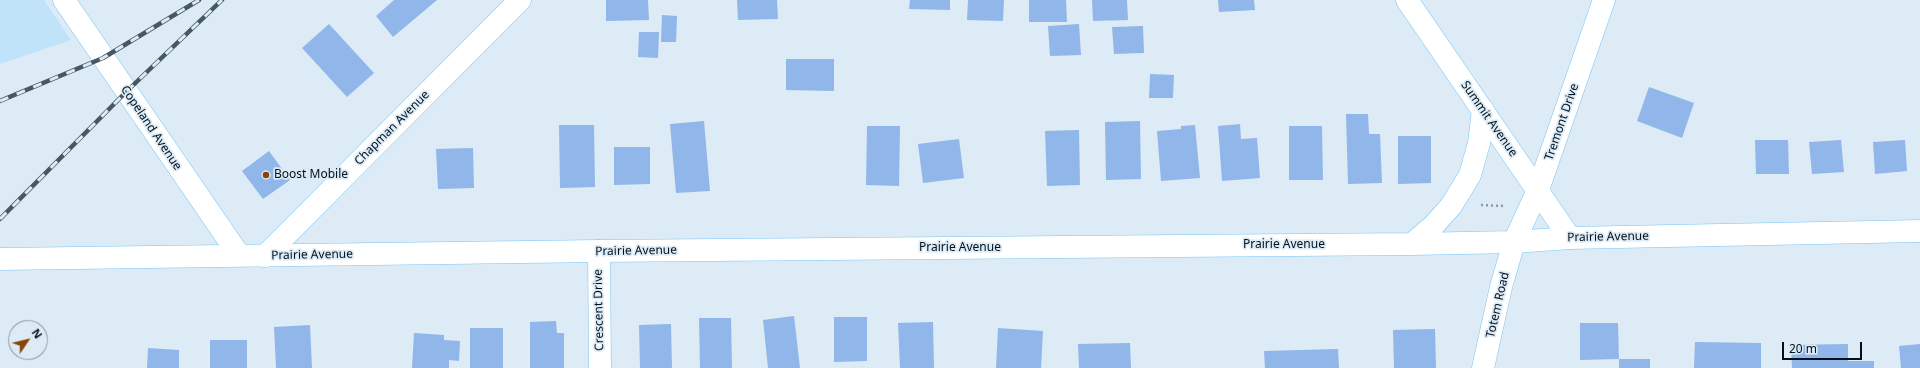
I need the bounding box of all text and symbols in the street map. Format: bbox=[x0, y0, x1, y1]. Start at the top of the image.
street label: Summit Avenue bbox=[1458, 78, 1520, 160]
street label: Tremont Drive bbox=[1542, 82, 1582, 162]
street label: Copeland Avenue bbox=[117, 83, 185, 173]
street label: Chapman Avenue bbox=[352, 88, 432, 168]
place label: Boost Mobile bbox=[274, 168, 348, 182]
marker: Boost Mobile bbox=[261, 170, 271, 180]
street label: Prairie Avenue bbox=[1567, 229, 1649, 245]
street label: Prairie Avenue bbox=[1243, 238, 1325, 252]
street label: Prairie Avenue bbox=[919, 241, 1001, 255]
street label: Prairie Avenue bbox=[595, 243, 677, 259]
street label: Prairie Avenue bbox=[271, 247, 353, 263]
street label: Crescent Drive bbox=[591, 269, 607, 351]
street label: Totem Road bbox=[1483, 271, 1513, 339]
north arrow bbox=[8, 320, 48, 360]
text: N bbox=[29, 325, 46, 341]
scale bar bbox=[1784, 334, 1864, 360]
text: 20 m bbox=[1789, 340, 1817, 357]

